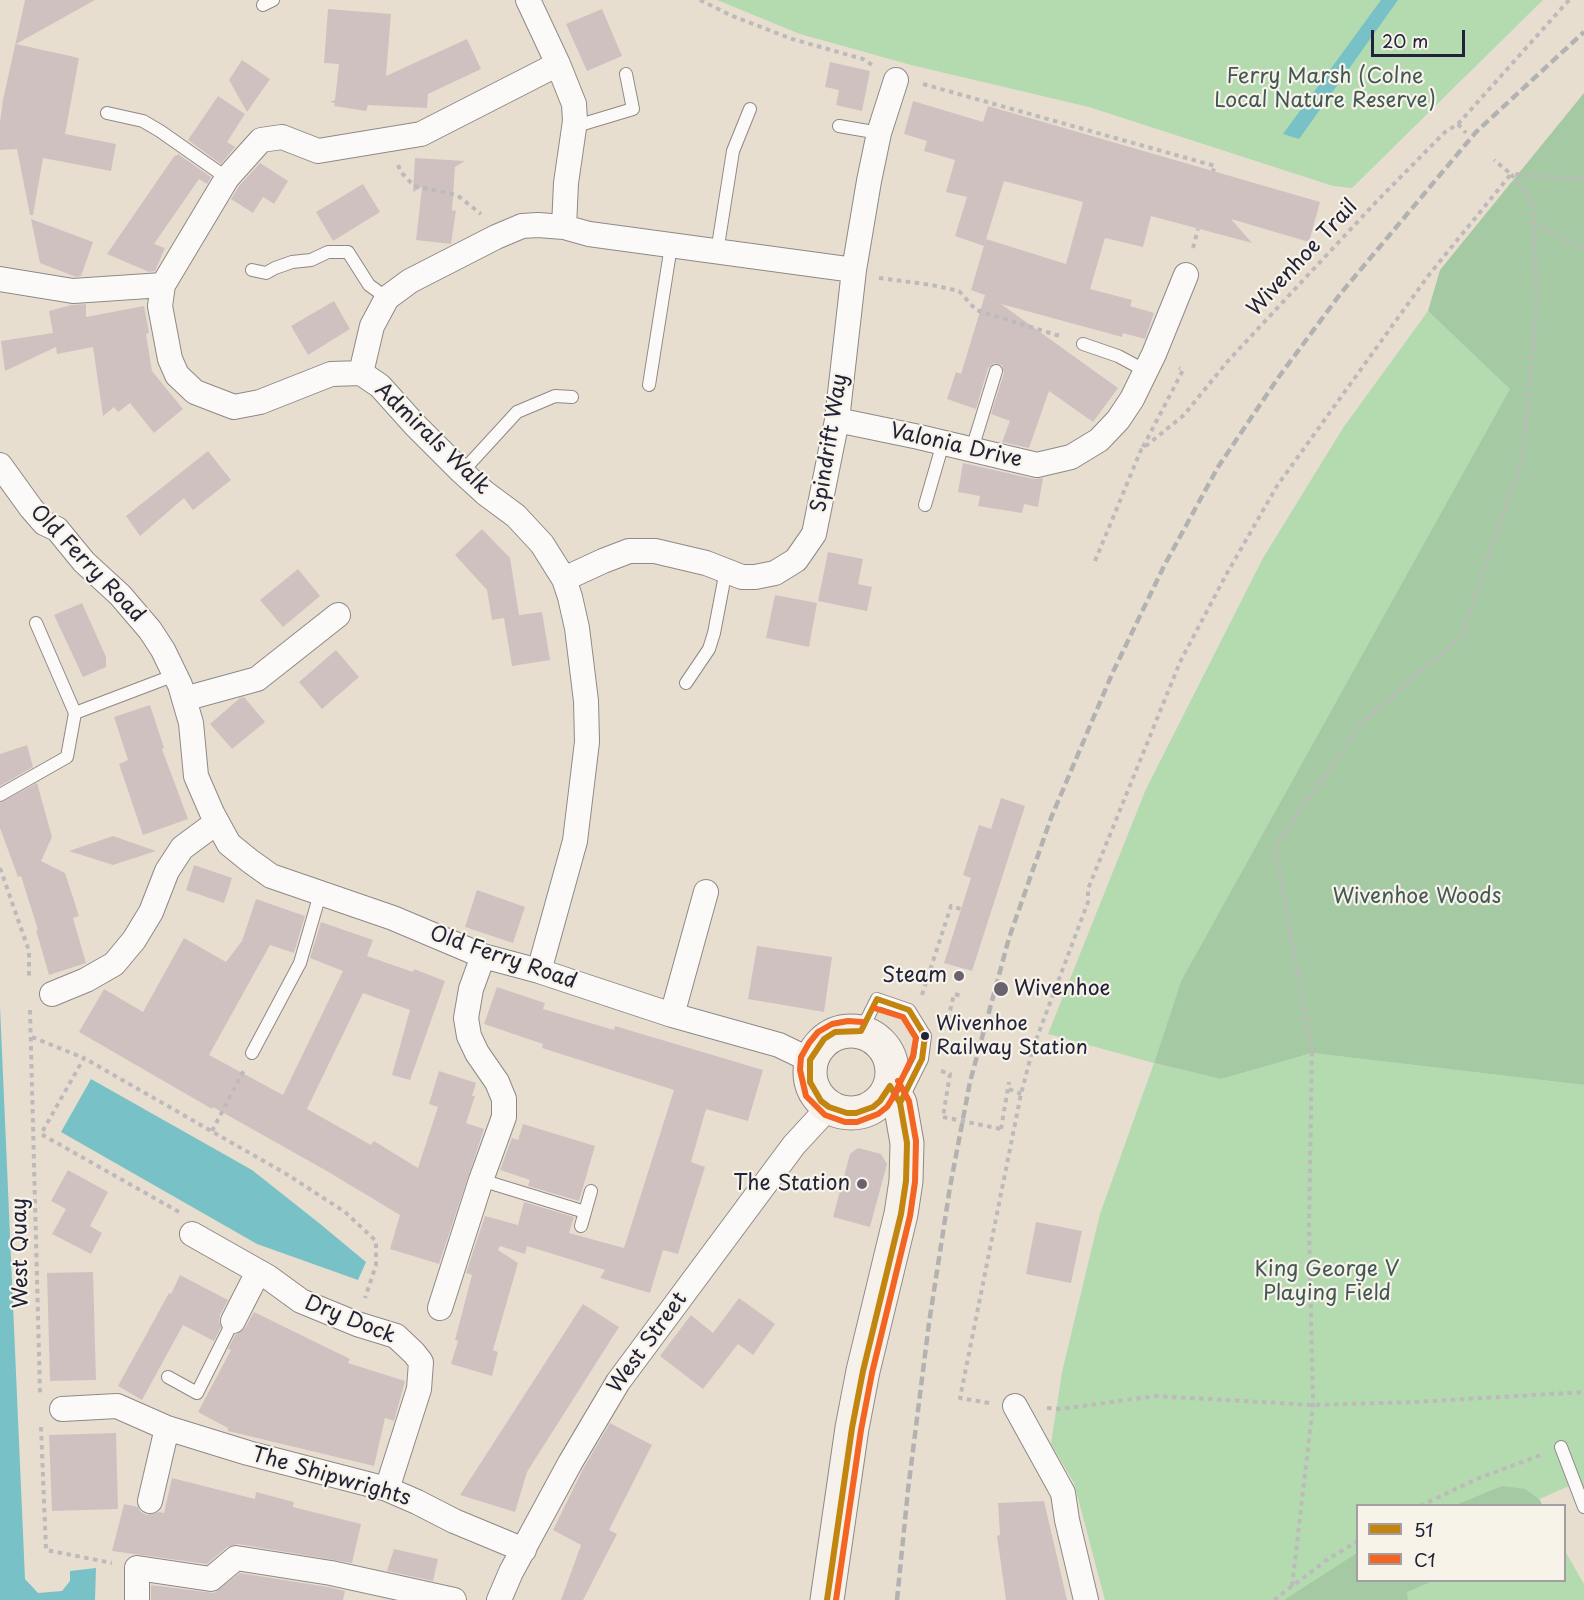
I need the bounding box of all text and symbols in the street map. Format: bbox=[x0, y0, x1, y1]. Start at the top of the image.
scale bar bbox=[1374, 18, 1468, 56]
text: 20 m bbox=[1382, 27, 1428, 54]
park label: Ferry Marsh (Colne Local Nature Reserve) bbox=[1214, 64, 1436, 114]
street label: Wivenhoe Trail bbox=[1243, 194, 1363, 322]
street label: Spindrift Way bbox=[807, 372, 853, 514]
street label: Admirals Walk bbox=[369, 378, 495, 500]
street label: Valonia Drive bbox=[887, 419, 1025, 473]
street label: Old Ferry Road bbox=[25, 500, 149, 628]
park label: Wivenhoe Woods bbox=[1333, 884, 1501, 910]
street label: Old Ferry Road bbox=[426, 921, 580, 995]
place label: Steam bbox=[882, 963, 947, 989]
marker: Steam bbox=[952, 969, 966, 983]
place label: Wivenhoe bbox=[1014, 976, 1110, 1002]
marker: Wivenhoe bbox=[992, 980, 1010, 998]
place label: Wivenhoe Railway Station bbox=[936, 1012, 1088, 1059]
marker: Wivenhoe Railway Station bbox=[919, 1030, 931, 1042]
place label: The Station bbox=[733, 1171, 850, 1197]
marker: The Station bbox=[855, 1177, 869, 1191]
street label: West Quay bbox=[7, 1198, 35, 1308]
park label: King George V Playing Field bbox=[1255, 1257, 1399, 1307]
street label: West Street bbox=[603, 1288, 693, 1398]
street label: Dry Dock bbox=[301, 1290, 399, 1350]
street label: The Shipwrights bbox=[249, 1442, 413, 1512]
legend bbox=[1356, 1504, 1566, 1582]
text: 51 bbox=[1414, 1516, 1433, 1543]
text: C1 bbox=[1414, 1546, 1436, 1573]

